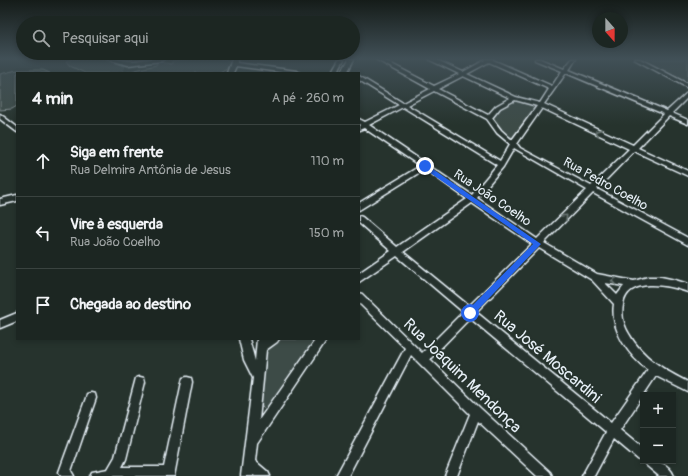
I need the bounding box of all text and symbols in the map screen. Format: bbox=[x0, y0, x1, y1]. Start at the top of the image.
north arrow bbox=[592, 12, 628, 48]
search box bbox=[16, 16, 360, 60]
icon: search bbox=[30, 27, 52, 49]
text: Pesquisar aqui bbox=[62, 29, 148, 48]
text: 4 min bbox=[32, 88, 73, 109]
text: A pé · 260 m bbox=[272, 90, 344, 106]
one-way arrow bbox=[595, 129, 602, 137]
text: Siga em frente bbox=[70, 143, 163, 162]
icon: ahead bbox=[32, 150, 54, 172]
text: 110 m bbox=[311, 153, 344, 169]
street label: Rua Pedro Coelho bbox=[560, 154, 651, 214]
route end bbox=[416, 157, 434, 175]
text: Rua Delmira Antônia de Jesus bbox=[70, 162, 231, 178]
street label: Rua João Coelho bbox=[451, 166, 534, 230]
one-way arrow bbox=[560, 214, 568, 222]
text: Vire à esquerda bbox=[70, 215, 163, 234]
icon: left bbox=[32, 222, 54, 244]
text: 150 m bbox=[309, 225, 344, 241]
text: Rua João Coelho bbox=[70, 234, 160, 250]
one-way arrow bbox=[611, 277, 617, 285]
icon: arrive bbox=[32, 294, 54, 316]
text: Chegada ao destino bbox=[70, 295, 191, 314]
route start bbox=[461, 304, 479, 322]
street label: Rua José Moscardini bbox=[489, 306, 605, 408]
street label: Rua Joaquim Mendonça bbox=[399, 314, 526, 437]
map controls bbox=[640, 392, 676, 464]
button: + bbox=[640, 392, 676, 428]
button: − bbox=[640, 428, 676, 464]

